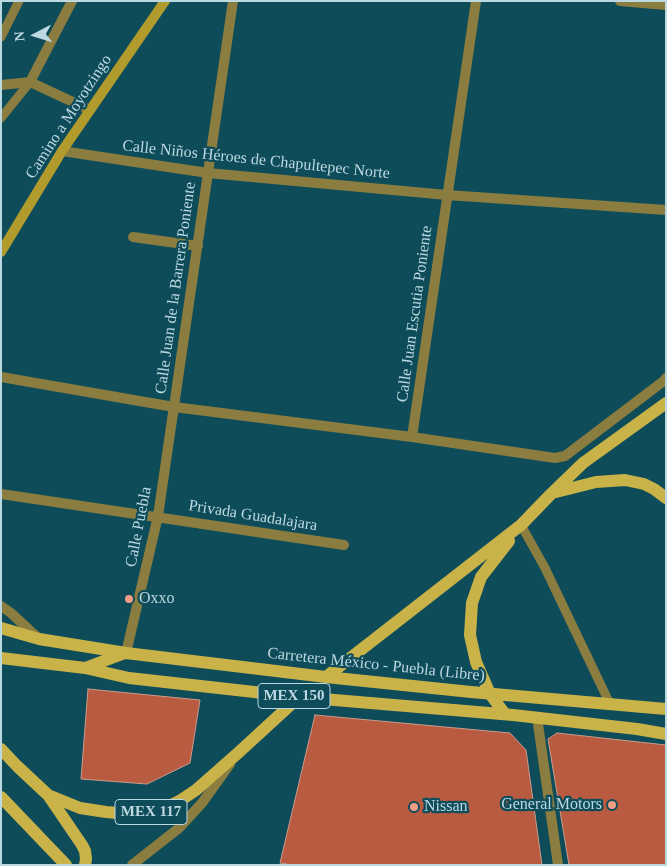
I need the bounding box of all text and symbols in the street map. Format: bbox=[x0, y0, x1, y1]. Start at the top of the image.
north arrow bbox=[10, 10, 60, 60]
text: N bbox=[12, 31, 27, 42]
street label: Camino a Moyotzingo bbox=[22, 51, 116, 183]
street label: Calle Niños Héroes de Chapultepec Norte bbox=[121, 136, 391, 184]
street label: Calle Juan de la Barrera Poniente bbox=[152, 181, 200, 395]
street label: Calle Juan Escutia Poniente bbox=[393, 224, 437, 404]
street label: Calle Puebla bbox=[122, 485, 156, 569]
street label: Privada Guadalajara bbox=[187, 496, 319, 536]
place label: Oxxo bbox=[139, 589, 175, 609]
marker: Oxxo bbox=[123, 593, 135, 605]
street label: Carretera México - Puebla (Libre) bbox=[266, 644, 486, 686]
road number: MEX 150 bbox=[258, 684, 330, 708]
place label: General Motors bbox=[501, 795, 602, 815]
place label: Nissan bbox=[424, 797, 468, 817]
marker: General Motors bbox=[606, 799, 618, 811]
road number: MEX 117 bbox=[115, 800, 187, 824]
marker: Nissan bbox=[408, 801, 420, 813]

